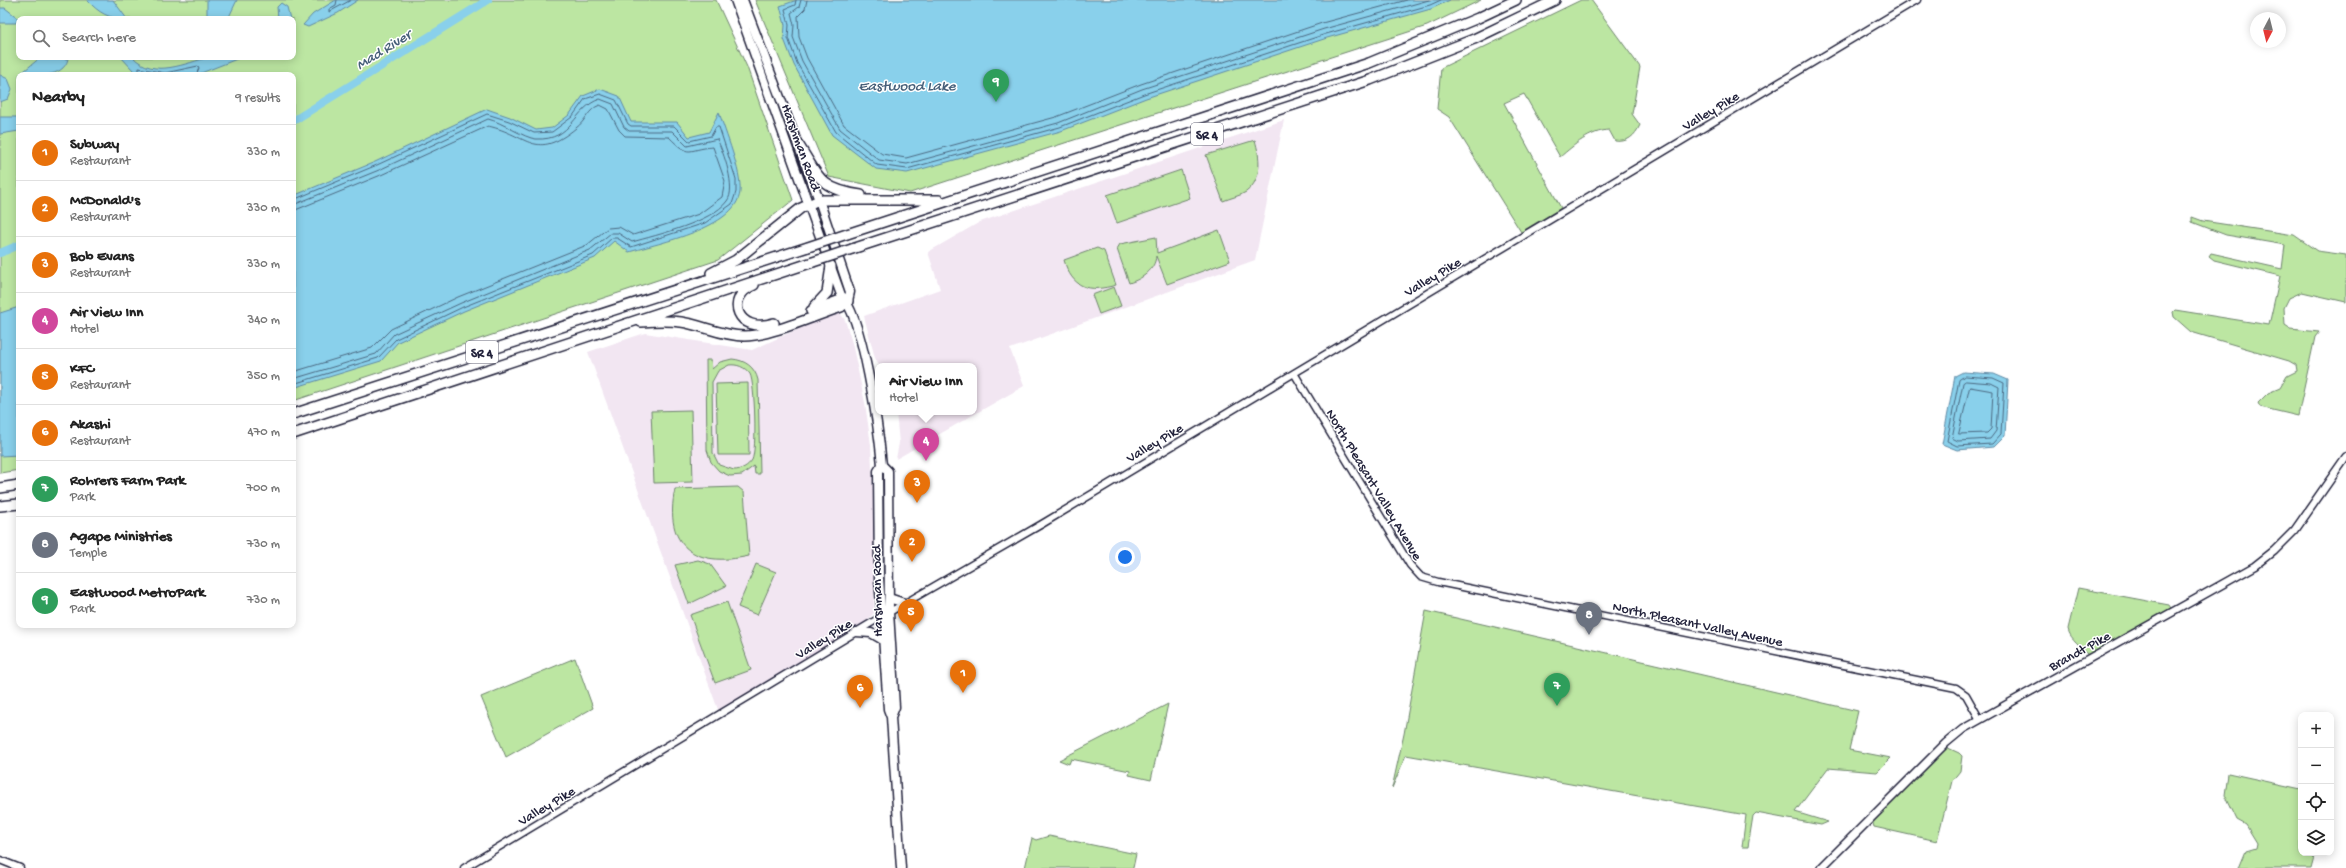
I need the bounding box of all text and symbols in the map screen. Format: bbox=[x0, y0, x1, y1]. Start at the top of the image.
north arrow bbox=[2250, 12, 2286, 48]
search box bbox=[16, 16, 296, 60]
water label: Mad River bbox=[353, 25, 417, 75]
icon: search bbox=[30, 27, 52, 49]
text: Search here bbox=[62, 29, 136, 47]
pin: 9 bbox=[983, 69, 1009, 102]
water label: Eastwood Lake bbox=[858, 78, 957, 96]
text: Nearby bbox=[32, 88, 85, 108]
street label: Valley Pike bbox=[1679, 88, 1743, 136]
text: 9 results bbox=[235, 91, 280, 106]
street label: Harshman Road bbox=[776, 102, 824, 196]
road number: SR 4 bbox=[1191, 123, 1223, 145]
text: Subway bbox=[70, 136, 119, 154]
text: 1 bbox=[42, 145, 48, 160]
text: 330 m bbox=[247, 145, 280, 160]
text: Restaurant bbox=[70, 154, 130, 169]
text: McDonald's bbox=[70, 192, 140, 210]
text: 2 bbox=[42, 201, 48, 216]
text: 330 m bbox=[247, 201, 280, 216]
text: Restaurant bbox=[70, 210, 130, 225]
text: Bob Evans bbox=[70, 248, 134, 266]
street label: Valley Pike bbox=[1401, 254, 1465, 302]
text: 3 bbox=[42, 257, 48, 272]
text: 330 m bbox=[247, 257, 280, 272]
text: Restaurant bbox=[70, 266, 130, 281]
text: Air View Inn bbox=[70, 304, 143, 322]
text: 4 bbox=[42, 313, 48, 328]
text: 340 m bbox=[247, 313, 280, 328]
text: Hotel bbox=[70, 322, 99, 337]
road number: SR 4 bbox=[466, 341, 498, 363]
text: KFC bbox=[70, 360, 94, 378]
popup bbox=[875, 363, 977, 415]
text: 5 bbox=[42, 369, 48, 384]
text: 350 m bbox=[247, 369, 280, 384]
text: Air View Inn bbox=[889, 373, 963, 391]
text: Restaurant bbox=[70, 378, 130, 393]
text: Hotel bbox=[889, 391, 918, 406]
street label: North Pleasant Valley Avenue bbox=[1321, 407, 1425, 565]
text: Akashi bbox=[70, 416, 111, 434]
street label: Valley Pike bbox=[1123, 420, 1187, 468]
text: 6 bbox=[42, 425, 48, 440]
text: 470 m bbox=[247, 425, 280, 440]
pin: 4 bbox=[913, 428, 939, 461]
text: Restaurant bbox=[70, 434, 130, 449]
pin: 3 bbox=[904, 470, 930, 503]
text: Rohrers Farm Park bbox=[70, 472, 185, 490]
text: 7 bbox=[42, 481, 48, 496]
text: 700 m bbox=[246, 481, 280, 496]
text: Park bbox=[70, 490, 95, 505]
text: Agape Ministries bbox=[70, 528, 172, 546]
pin: 2 bbox=[899, 529, 925, 562]
text: 8 bbox=[41, 537, 49, 552]
text: 730 m bbox=[247, 537, 280, 552]
street label: Harshman Road bbox=[869, 543, 888, 637]
text: Temple bbox=[70, 546, 107, 561]
your location bbox=[1115, 547, 1135, 567]
text: Eastwood MetroPark bbox=[70, 584, 205, 602]
text: 9 bbox=[42, 593, 48, 608]
text: 730 m bbox=[247, 593, 280, 608]
pin: 5 bbox=[898, 599, 924, 632]
street label: North Pleasant Valley Avenue bbox=[1611, 599, 1785, 652]
text: Park bbox=[70, 602, 95, 617]
pin: 8 bbox=[1576, 602, 1602, 635]
street label: Valley Pike bbox=[792, 616, 856, 665]
street label: Brandt Pike bbox=[2045, 628, 2115, 677]
pin: 1 bbox=[950, 660, 976, 693]
pin: 7 bbox=[1544, 673, 1570, 706]
pin: 6 bbox=[847, 675, 873, 708]
map controls bbox=[2298, 712, 2334, 856]
button: + bbox=[2298, 712, 2334, 748]
button: − bbox=[2298, 748, 2334, 784]
street label: Valley Pike bbox=[515, 783, 579, 831]
button: locate bbox=[2298, 784, 2334, 820]
button: layers bbox=[2298, 820, 2334, 856]

